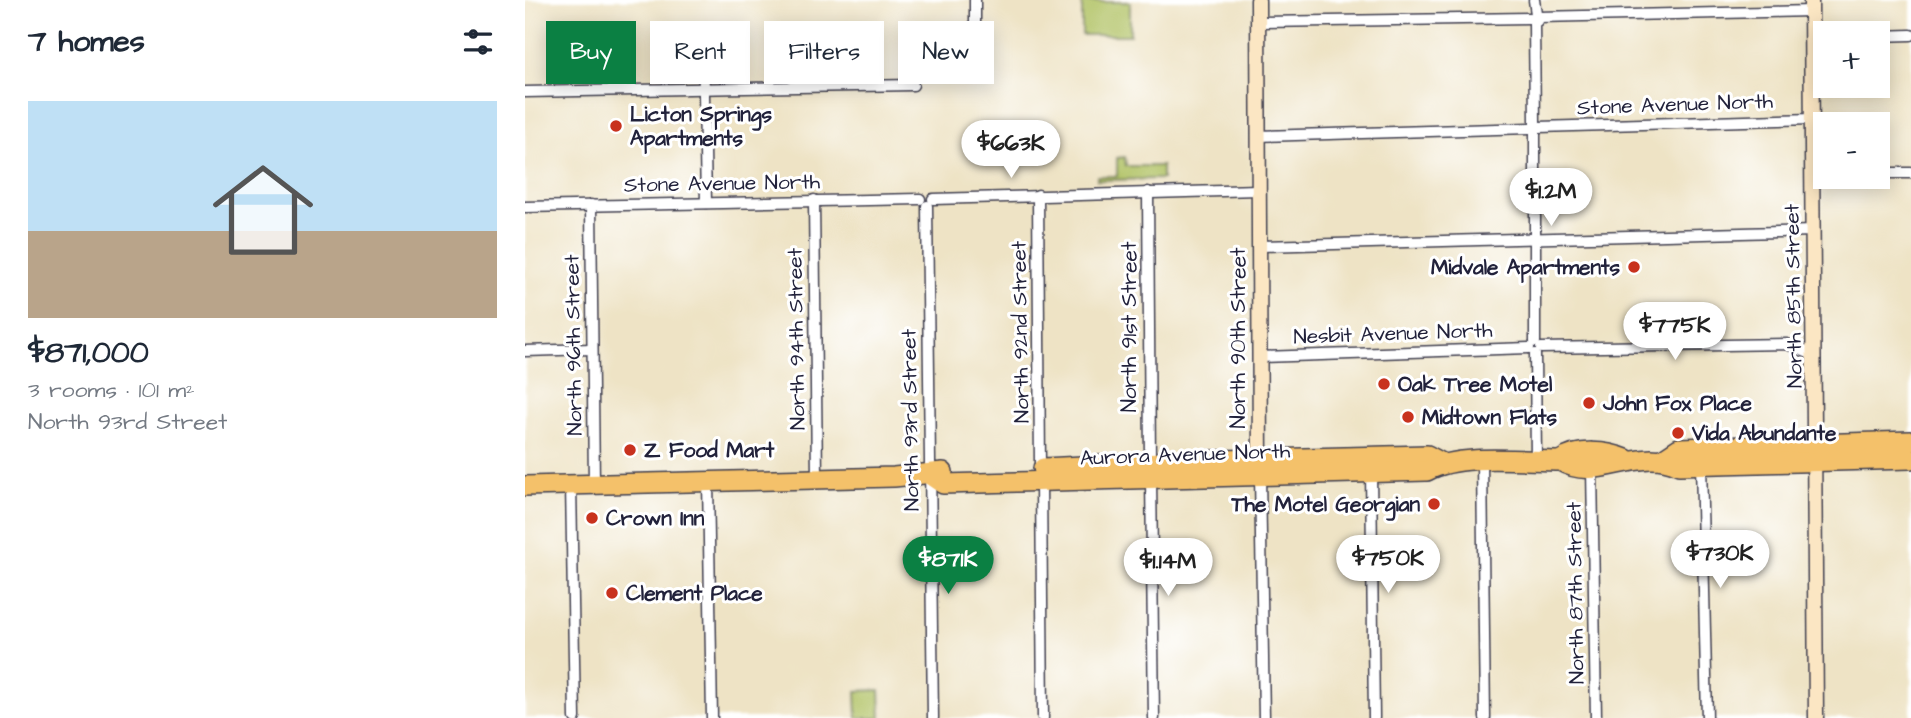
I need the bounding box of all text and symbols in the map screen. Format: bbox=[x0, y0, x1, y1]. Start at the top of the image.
text: 7 homes bbox=[28, 21, 145, 63]
chip: Buy bbox=[546, 21, 636, 84]
chip: Rent bbox=[650, 21, 750, 84]
chip: Filters bbox=[764, 21, 884, 84]
chip: New bbox=[898, 21, 994, 84]
map controls bbox=[1813, 21, 1890, 189]
button: + bbox=[1813, 21, 1890, 98]
icon: filters bbox=[459, 23, 497, 61]
street label: Stone Avenue North bbox=[1576, 87, 1774, 122]
place label: Licton Springs Apartments bbox=[630, 100, 772, 154]
button: − bbox=[1813, 112, 1890, 189]
marker: Licton Springs Apartments bbox=[608, 118, 624, 134]
pin: $663K bbox=[962, 120, 1060, 180]
text: $663K bbox=[977, 127, 1045, 159]
icon: home bbox=[200, 147, 326, 273]
street label: Stone Avenue North bbox=[624, 167, 821, 200]
pin: $1.2M bbox=[1502, 168, 1600, 228]
text: $1.2M bbox=[1525, 175, 1577, 207]
street label: North 85th Street bbox=[1777, 203, 1810, 388]
street label: North 92nd Street bbox=[1004, 240, 1037, 423]
street label: North 91st Street bbox=[1115, 241, 1144, 412]
street label: North 94th Street bbox=[780, 247, 813, 430]
street label: North 90th Street bbox=[1224, 247, 1253, 429]
place label: Midvale Apartments bbox=[1431, 253, 1620, 283]
street label: North 96th Street bbox=[557, 254, 590, 436]
marker: Midvale Apartments bbox=[1626, 259, 1642, 275]
pin: $775K bbox=[1626, 302, 1724, 362]
text: $775K bbox=[1639, 309, 1711, 341]
street label: Nesbit Avenue North bbox=[1293, 316, 1494, 351]
street label: North 93rd Street bbox=[894, 328, 927, 511]
text: $871,000 bbox=[28, 332, 149, 374]
place label: Oak Tree Motel bbox=[1398, 370, 1553, 399]
text: 3 rooms · 101 m² bbox=[28, 374, 195, 406]
marker: Oak Tree Motel bbox=[1376, 376, 1392, 392]
place label: John Fox Place bbox=[1602, 389, 1753, 418]
marker: John Fox Place bbox=[1581, 395, 1597, 411]
place label: Midtown Flats bbox=[1422, 403, 1558, 432]
text: North 93rd Street bbox=[28, 406, 227, 438]
marker: Midtown Flats bbox=[1400, 409, 1416, 425]
place label: Vida Abundante bbox=[1691, 419, 1837, 448]
marker: Vida Abundante bbox=[1670, 425, 1686, 441]
place label: Z Food Mart bbox=[644, 436, 775, 465]
street label: Aurora Avenue North bbox=[1079, 436, 1291, 473]
marker: Z Food Mart bbox=[622, 442, 638, 458]
place label: The Motel Georgian bbox=[1231, 490, 1420, 521]
marker: The Motel Georgian bbox=[1426, 496, 1442, 512]
street label: North 87th Street bbox=[1559, 501, 1592, 684]
place label: Crown Inn bbox=[606, 504, 705, 533]
marker: Crown Inn bbox=[584, 510, 600, 526]
pin: $730K bbox=[1671, 530, 1769, 590]
pin: $871K bbox=[899, 536, 997, 596]
pin: $750K bbox=[1339, 536, 1437, 595]
text: $730K bbox=[1686, 537, 1754, 569]
pin: $1.14M bbox=[1111, 538, 1225, 598]
text: $750K bbox=[1352, 542, 1424, 574]
text: $871K bbox=[919, 543, 977, 575]
text: $1.14M bbox=[1140, 545, 1196, 577]
place label: Clement Place bbox=[626, 579, 763, 608]
marker: Clement Place bbox=[604, 585, 620, 601]

